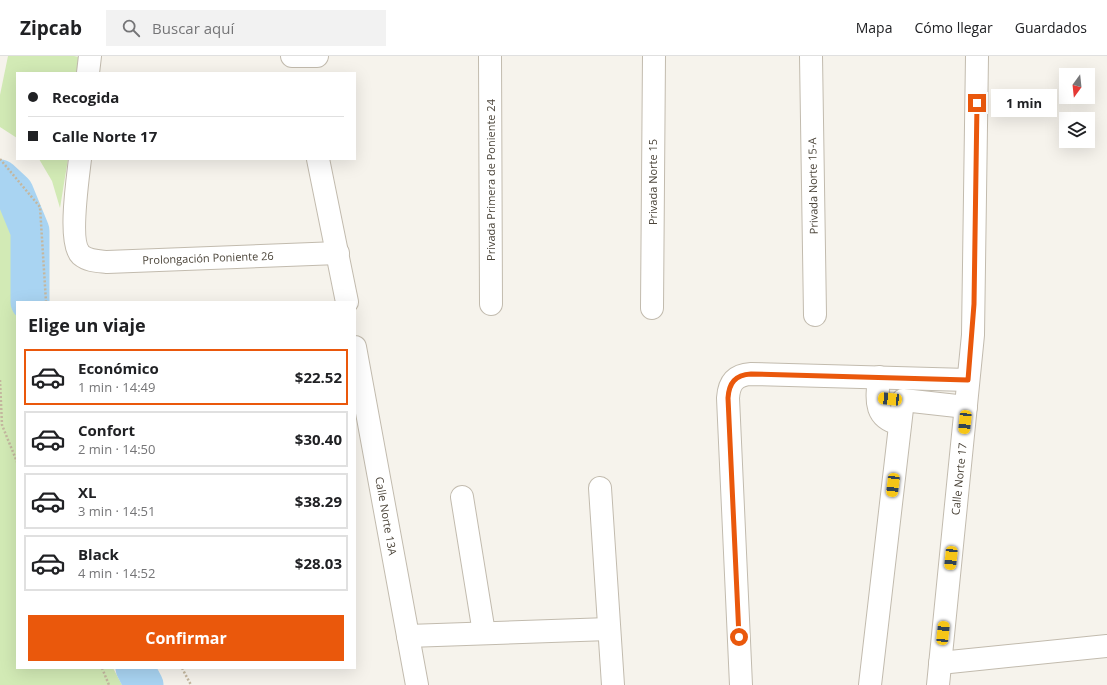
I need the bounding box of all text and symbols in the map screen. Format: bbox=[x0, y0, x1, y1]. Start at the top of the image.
search box bbox=[106, 10, 386, 46]
text: Zipcab bbox=[20, 15, 82, 41]
icon: search bbox=[120, 17, 142, 39]
text: Buscar aquí bbox=[152, 18, 234, 38]
text: Mapa bbox=[856, 18, 892, 37]
text: Cómo llegar bbox=[914, 18, 993, 37]
text: Guardados bbox=[1015, 18, 1087, 37]
north arrow bbox=[1059, 68, 1095, 104]
map controls bbox=[1059, 68, 1095, 148]
text: Recogida bbox=[52, 87, 119, 107]
callout: 1 min bbox=[991, 89, 1057, 117]
route end bbox=[968, 94, 986, 112]
text: 1 min bbox=[1006, 94, 1042, 112]
street label: Privada Primera de Poniente 24 bbox=[483, 98, 498, 261]
button: layers bbox=[1059, 112, 1095, 148]
text: Calle Norte 17 bbox=[52, 126, 157, 146]
street label: Privada Norte 15-A bbox=[804, 138, 821, 234]
street label: Privada Norte 15 bbox=[645, 139, 660, 225]
street label: Prolongación Poniente 26 bbox=[142, 248, 274, 267]
text: Elige un viaje bbox=[28, 313, 146, 337]
text: Económico bbox=[78, 358, 159, 378]
icon: car bbox=[30, 359, 66, 395]
text: $22.52 bbox=[295, 367, 342, 387]
text: 1 min · 14:49 bbox=[78, 378, 155, 396]
car bbox=[877, 392, 903, 406]
car bbox=[958, 409, 972, 435]
text: Confort bbox=[78, 420, 135, 440]
icon: car bbox=[30, 421, 66, 457]
text: $30.40 bbox=[295, 429, 342, 449]
text: 2 min · 14:50 bbox=[78, 440, 155, 458]
street label: Calle Norte 17 bbox=[947, 442, 970, 516]
car bbox=[886, 472, 900, 498]
street label: Calle Norte 13A bbox=[372, 475, 401, 556]
text: XL bbox=[78, 482, 96, 502]
icon: car bbox=[30, 483, 66, 519]
text: $38.29 bbox=[295, 491, 342, 511]
text: 3 min · 14:51 bbox=[78, 502, 155, 520]
text: Black bbox=[78, 544, 119, 564]
icon: car bbox=[30, 545, 66, 581]
car bbox=[944, 545, 958, 571]
text: $28.03 bbox=[295, 553, 342, 573]
text: 4 min · 14:52 bbox=[78, 564, 155, 582]
button: Confirmar bbox=[28, 615, 344, 661]
car bbox=[936, 620, 950, 646]
route start bbox=[730, 628, 748, 646]

